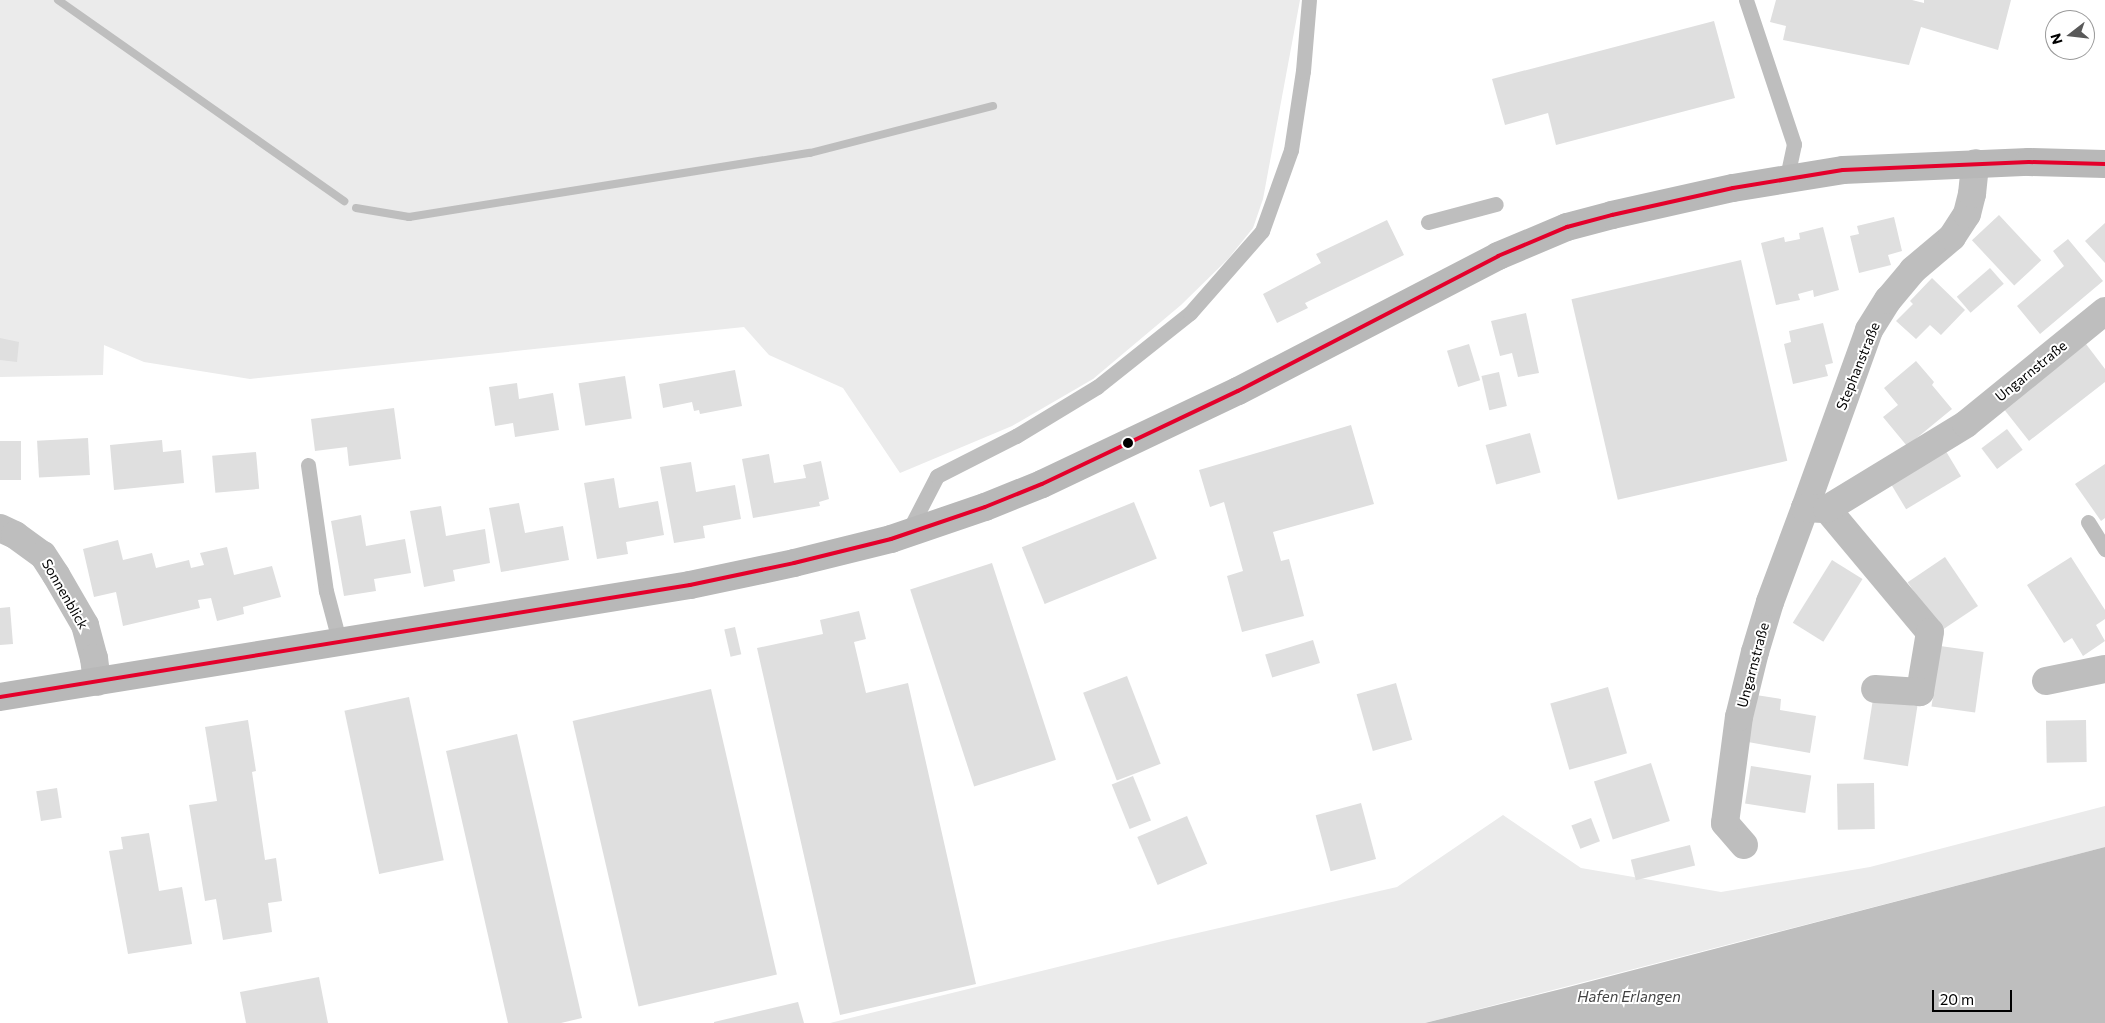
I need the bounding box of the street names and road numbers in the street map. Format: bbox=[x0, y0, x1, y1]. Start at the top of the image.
street label: Stephanstraße bbox=[1833, 320, 1883, 412]
street label: Ungarnstraße bbox=[1992, 337, 2070, 405]
street label: Sonnenblick bbox=[38, 556, 92, 632]
street label: Ungarnstraße bbox=[1734, 621, 1772, 709]

